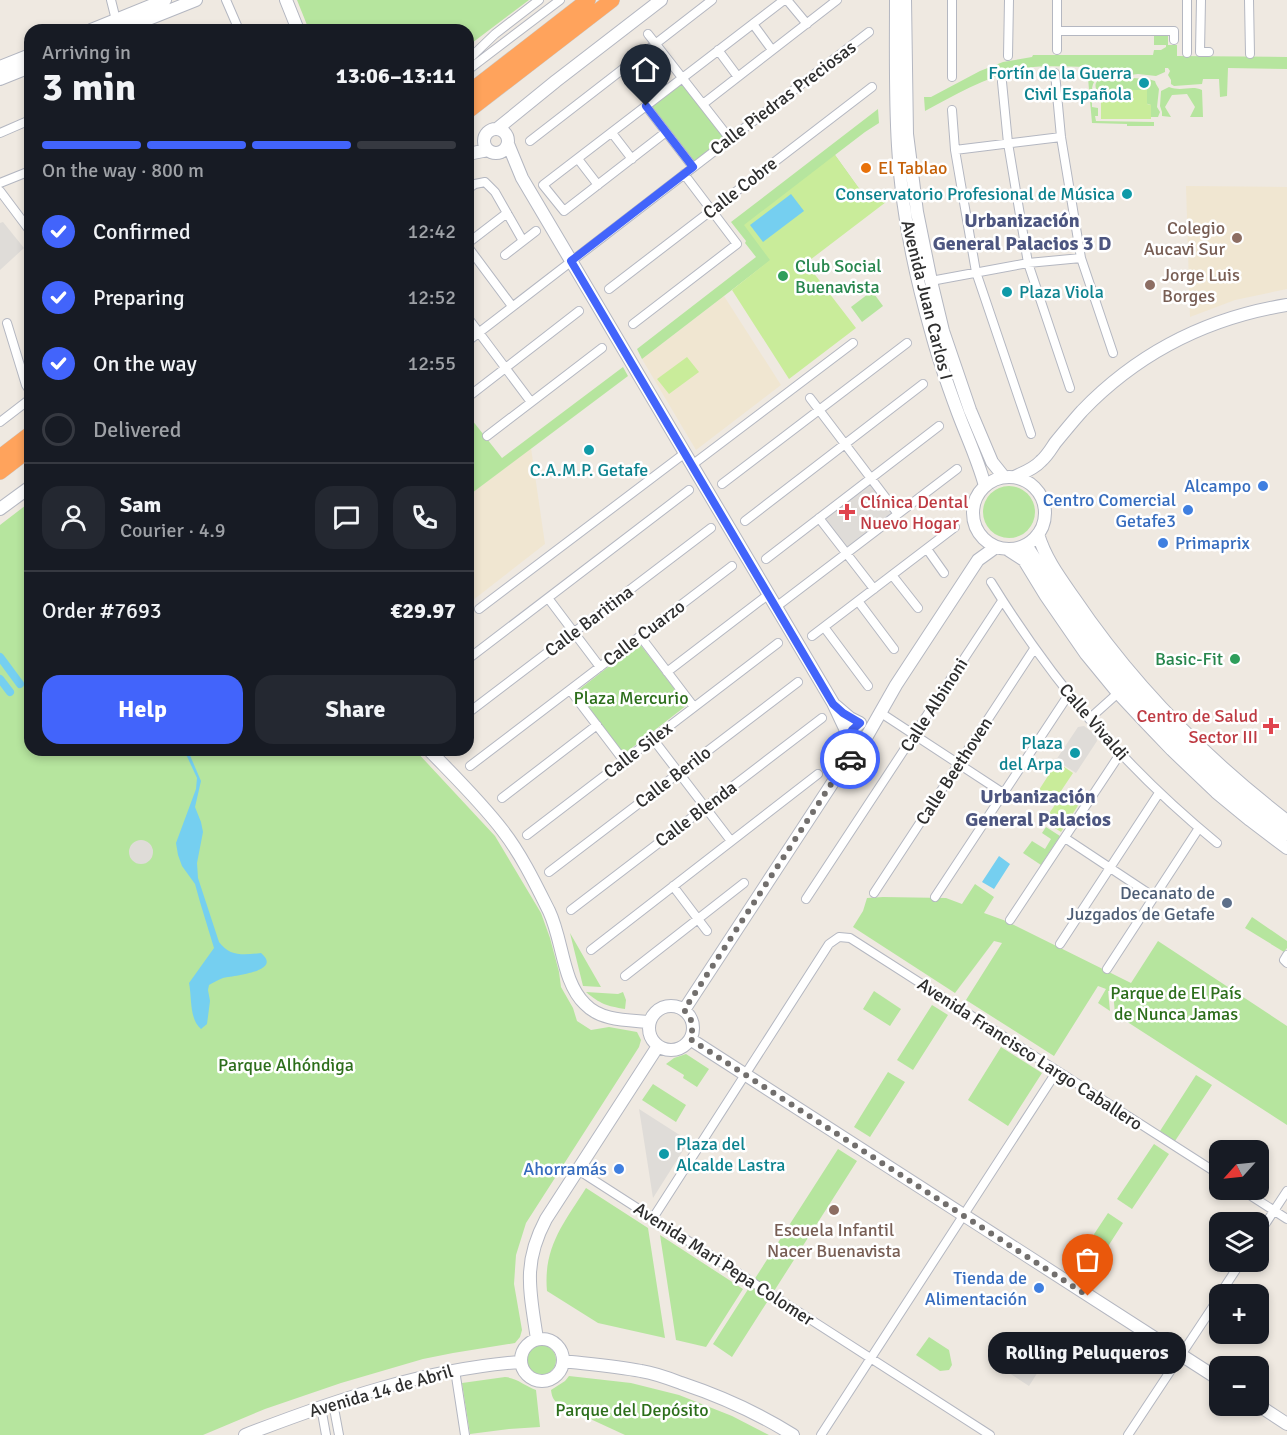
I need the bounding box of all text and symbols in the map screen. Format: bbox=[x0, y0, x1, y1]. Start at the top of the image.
street label: Calle Piedras Preciosas bbox=[706, 36, 860, 160]
text: Arriving in bbox=[42, 40, 131, 65]
pin bbox=[620, 44, 671, 106]
icon: home bbox=[629, 53, 662, 86]
text: 13:06–13:11 bbox=[336, 62, 456, 89]
place label: Fortín de la Guerra Civil Española bbox=[988, 62, 1132, 105]
text: 3 min bbox=[42, 63, 136, 111]
marker: Fortín de la Guerra Civil Española bbox=[1137, 76, 1151, 90]
street label: Calle Cobre bbox=[699, 152, 781, 224]
place label: El Tablao bbox=[878, 157, 947, 179]
text: On the way · 800 m bbox=[42, 158, 204, 183]
marker: El Tablao bbox=[859, 161, 873, 175]
place label: Conservatorio Profesional de Música bbox=[835, 183, 1115, 205]
marker: Conservatorio Profesional de Música bbox=[1120, 187, 1134, 201]
district label: Urbanización General Palacios 3 D bbox=[933, 208, 1111, 256]
icon: check bbox=[42, 215, 75, 248]
place label: Colegio Aucavi Sur bbox=[1144, 217, 1225, 260]
text: Confirmed bbox=[93, 218, 191, 245]
street label: Avenida Juan Carlos I bbox=[897, 218, 957, 382]
text: 12:42 bbox=[407, 219, 456, 244]
marker: Colegio Aucavi Sur bbox=[1230, 231, 1244, 245]
place label: Club Social Buenavista bbox=[795, 255, 882, 298]
place label: Jorge Luis Borges bbox=[1162, 264, 1240, 307]
marker: Club Social Buenavista bbox=[776, 269, 790, 283]
marker: Jorge Luis Borges bbox=[1143, 278, 1157, 292]
icon: check bbox=[42, 281, 75, 314]
place label: Plaza Viola bbox=[1019, 281, 1104, 303]
text: Preparing bbox=[93, 284, 185, 311]
text: 12:52 bbox=[407, 285, 456, 310]
marker: Plaza Viola bbox=[1000, 285, 1014, 299]
icon: check bbox=[42, 347, 75, 380]
text: On the way bbox=[93, 350, 197, 377]
text: 12:55 bbox=[407, 351, 456, 376]
text: Delivered bbox=[93, 416, 181, 443]
marker: C.A.M.P. Getafe bbox=[582, 443, 596, 457]
place label: C.A.M.P. Getafe bbox=[530, 459, 648, 481]
place label: Alcampo bbox=[1184, 475, 1251, 497]
marker: Alcampo bbox=[1256, 479, 1270, 493]
button: person bbox=[42, 486, 105, 549]
button: chat bbox=[315, 486, 378, 549]
button: phone bbox=[393, 486, 456, 549]
place label: Centro Comercial Getafe3 bbox=[1043, 489, 1176, 532]
text: Sam bbox=[120, 491, 161, 518]
place label: Clínica Dental Nuevo Hogar bbox=[860, 491, 968, 534]
marker: Clínica Dental Nuevo Hogar bbox=[838, 503, 856, 521]
marker: Centro Comercial Getafe3 bbox=[1181, 503, 1195, 517]
text: Courier · 4.9 bbox=[120, 518, 226, 543]
place label: Primaprix bbox=[1175, 532, 1250, 554]
marker: Primaprix bbox=[1156, 536, 1170, 550]
street label: Calle Baritina bbox=[540, 581, 638, 661]
street label: Calle Cuarzo bbox=[599, 595, 689, 671]
text: Order #7693 bbox=[42, 597, 162, 624]
text: €29.97 bbox=[390, 597, 456, 624]
place label: Basic-Fit bbox=[1155, 648, 1223, 670]
marker: Basic-Fit bbox=[1228, 652, 1242, 666]
street label: Calle Albinoni bbox=[896, 654, 972, 756]
button: Help bbox=[42, 675, 243, 744]
button: Share bbox=[255, 675, 456, 744]
street label: Calle Vivaldi bbox=[1055, 679, 1133, 765]
park label: Plaza Mercurio bbox=[573, 687, 689, 709]
place label: Centro de Salud Sector III bbox=[1136, 705, 1258, 748]
street label: Calle Beethoven bbox=[911, 713, 997, 829]
street label: Calle Silex bbox=[599, 717, 677, 783]
marker: Centro de Salud Sector III bbox=[1262, 717, 1280, 735]
courier bbox=[820, 729, 880, 789]
place label: Plaza del Arpa bbox=[999, 732, 1063, 775]
street label: Calle Berilo bbox=[631, 741, 715, 813]
icon: car bbox=[834, 743, 867, 776]
marker: Plaza del Arpa bbox=[1068, 746, 1082, 760]
street label: Calle Blenda bbox=[651, 776, 741, 852]
district label: Urbanización General Palacios bbox=[965, 784, 1111, 832]
place label: Decanato de Juzgados de Getafe bbox=[1066, 882, 1215, 925]
marker: Decanato de Juzgados de Getafe bbox=[1220, 896, 1234, 910]
street label: Avenida Francisco Largo Caballero bbox=[914, 973, 1146, 1135]
park label: Parque de El País de Nunca Jamas bbox=[1110, 982, 1242, 1025]
park label: Parque Alhóndiga bbox=[218, 1054, 354, 1076]
place label: Plaza del Alcalde Lastra bbox=[676, 1133, 785, 1176]
north arrow bbox=[1209, 1140, 1269, 1200]
map controls bbox=[1209, 1140, 1269, 1416]
marker: Plaza del Alcalde Lastra bbox=[657, 1147, 671, 1161]
place label: Ahorramás bbox=[523, 1158, 607, 1180]
marker: Ahorramás bbox=[612, 1162, 626, 1176]
street label: Avenida Mari Pepa Colomer bbox=[630, 1197, 818, 1331]
marker: Escuela Infantil Nacer Buenavista bbox=[827, 1203, 841, 1217]
button: layers bbox=[1209, 1212, 1269, 1272]
place label: Escuela Infantil Nacer Buenavista bbox=[767, 1219, 901, 1262]
pin bbox=[1062, 1234, 1113, 1296]
icon: bag bbox=[1071, 1243, 1104, 1276]
place label: Tienda de Alimentación bbox=[925, 1267, 1027, 1310]
marker: Tienda de Alimentación bbox=[1032, 1281, 1046, 1295]
button: + bbox=[1209, 1284, 1269, 1344]
callout: Rolling Peluqueros bbox=[989, 1332, 1187, 1374]
text: Rolling Peluqueros bbox=[1005, 1340, 1169, 1365]
button: − bbox=[1209, 1356, 1269, 1416]
street label: Avenida 14 de Abril bbox=[307, 1360, 455, 1422]
park label: Parque del Depósito bbox=[555, 1399, 709, 1421]

